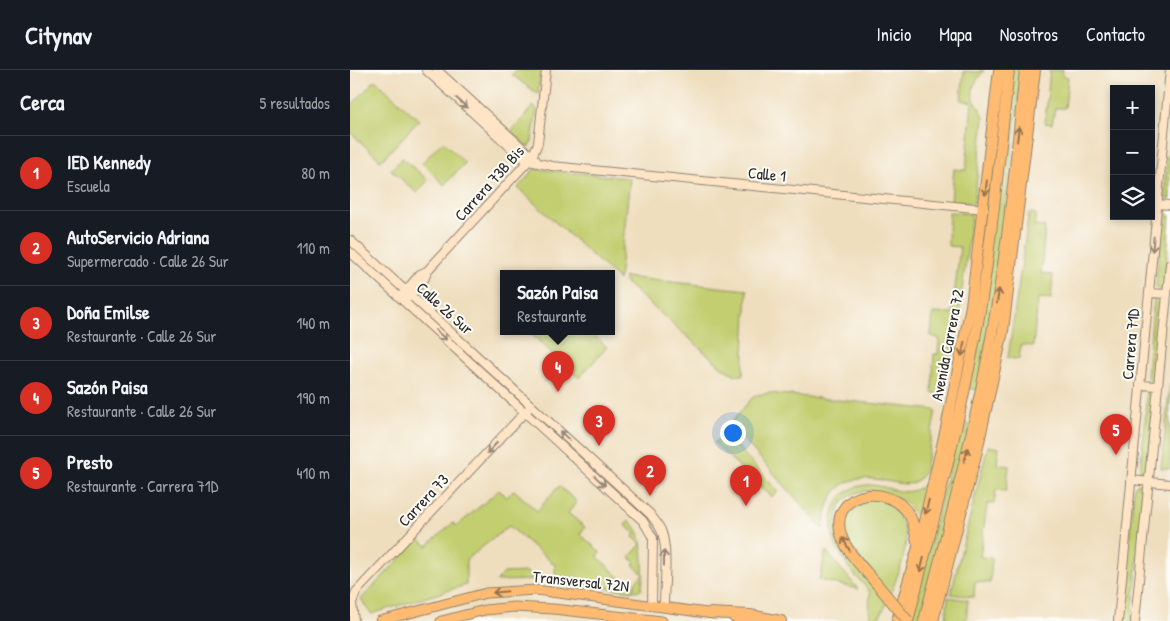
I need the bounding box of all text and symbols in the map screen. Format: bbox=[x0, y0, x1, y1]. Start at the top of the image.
text: Citynav bbox=[25, 19, 92, 51]
text: Inicio bbox=[877, 22, 911, 47]
text: Mapa bbox=[939, 22, 972, 47]
text: Nosotros bbox=[1000, 22, 1058, 47]
text: Contacto bbox=[1086, 22, 1145, 47]
map controls bbox=[1110, 85, 1155, 220]
button: + bbox=[1110, 85, 1155, 130]
text: Cerca bbox=[20, 88, 64, 117]
text: 5 resultados bbox=[260, 92, 330, 114]
one-way arrow bbox=[455, 97, 468, 109]
one-way arrow bbox=[1013, 127, 1023, 143]
button: − bbox=[1110, 130, 1155, 175]
street label: Carrera 73B Bis bbox=[449, 140, 529, 226]
text: IED Kennedy bbox=[67, 149, 151, 175]
street label: Calle 1 bbox=[747, 161, 787, 187]
text: 1 bbox=[33, 162, 39, 184]
text: 80 m bbox=[301, 162, 330, 184]
text: Escuela bbox=[67, 175, 110, 197]
button: layers bbox=[1110, 175, 1155, 220]
one-way arrow bbox=[981, 180, 991, 196]
text: AutoServicio Adriana bbox=[67, 224, 209, 250]
one-way arrow bbox=[1148, 236, 1158, 252]
text: 2 bbox=[32, 237, 40, 259]
text: 110 m bbox=[297, 237, 330, 259]
text: Supermercado · Calle 26 Sur bbox=[67, 250, 229, 272]
popup bbox=[500, 270, 615, 335]
street label: Calle 26 Sur bbox=[412, 277, 478, 339]
text: Sazón Paisa bbox=[517, 279, 598, 305]
street label: Avenida Carrera 72 bbox=[925, 287, 969, 402]
one-way arrow bbox=[994, 288, 1004, 304]
text: Doña Emilse bbox=[67, 299, 150, 325]
text: Restaurante bbox=[517, 305, 587, 327]
street label: Carrera 71D bbox=[1116, 307, 1144, 380]
text: 3 bbox=[32, 312, 40, 334]
text: 140 m bbox=[296, 312, 330, 334]
text: Restaurante · Calle 26 Sur bbox=[67, 325, 217, 347]
one-way arrow bbox=[434, 329, 447, 341]
one-way arrow bbox=[957, 340, 967, 356]
pin: 4 bbox=[542, 351, 574, 392]
text: Sazón Paisa bbox=[67, 374, 148, 400]
text: 4 bbox=[33, 387, 39, 409]
text: 190 m bbox=[297, 387, 330, 409]
text: Restaurante · Calle 26 Sur bbox=[67, 400, 217, 422]
pin: 3 bbox=[583, 405, 615, 446]
pin: 5 bbox=[1100, 414, 1132, 455]
your location bbox=[720, 420, 746, 446]
one-way arrow bbox=[559, 430, 571, 442]
one-way arrow bbox=[486, 441, 498, 454]
one-way arrow bbox=[962, 447, 971, 463]
text: Presto bbox=[67, 449, 113, 475]
pin: 2 bbox=[634, 455, 666, 496]
text: 5 bbox=[33, 462, 39, 484]
text: 410 m bbox=[296, 462, 330, 484]
pin: 1 bbox=[730, 465, 762, 506]
street label: Carrera 73 bbox=[393, 469, 453, 531]
text: Restaurante · Carrera 71D bbox=[67, 475, 218, 497]
one-way arrow bbox=[593, 475, 606, 487]
one-way arrow bbox=[922, 499, 931, 515]
one-way arrow bbox=[841, 537, 851, 552]
one-way arrow bbox=[659, 550, 669, 566]
one-way arrow bbox=[917, 557, 926, 573]
street label: Transversal 72N bbox=[532, 565, 630, 597]
one-way arrow bbox=[492, 587, 508, 597]

